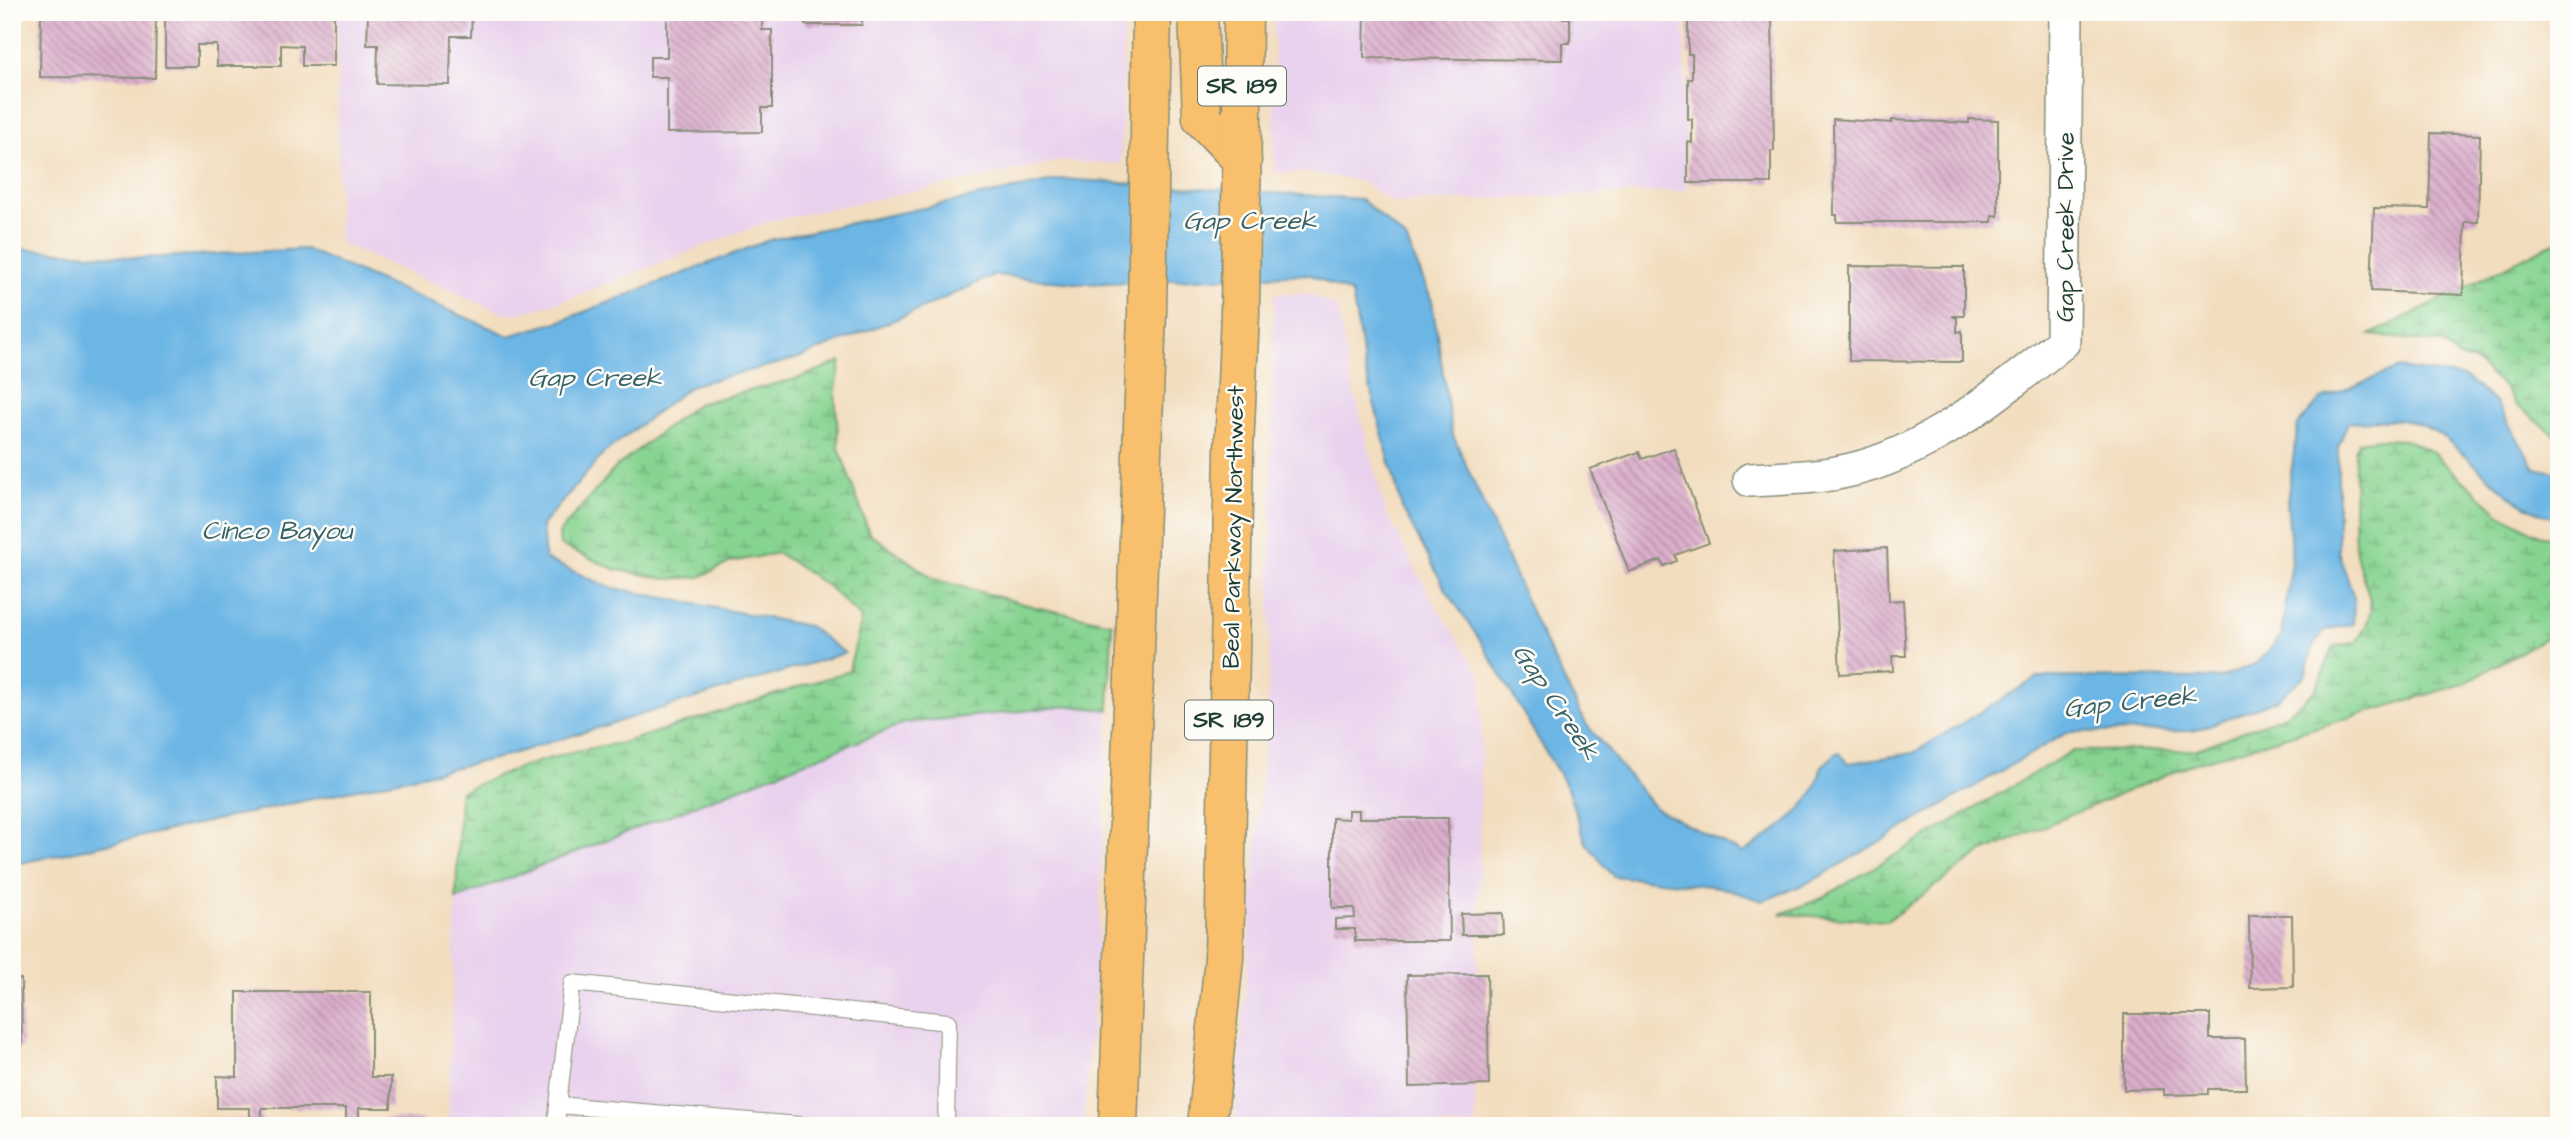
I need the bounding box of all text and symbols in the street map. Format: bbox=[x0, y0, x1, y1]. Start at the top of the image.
road number: SR 189 bbox=[1198, 66, 1286, 106]
street label: Gap Creek Drive bbox=[2049, 132, 2083, 322]
water label: Gap Creek bbox=[1184, 203, 1318, 239]
water label: Gap Creek bbox=[529, 360, 663, 396]
street label: Beal Parkway Northwest bbox=[1215, 385, 1254, 669]
water label: Cinco Bayou bbox=[202, 513, 354, 550]
water label: Gap Creek bbox=[1504, 637, 1609, 768]
water label: Gap Creek bbox=[2062, 677, 2199, 727]
road number: SR 189 bbox=[1185, 700, 1273, 740]

